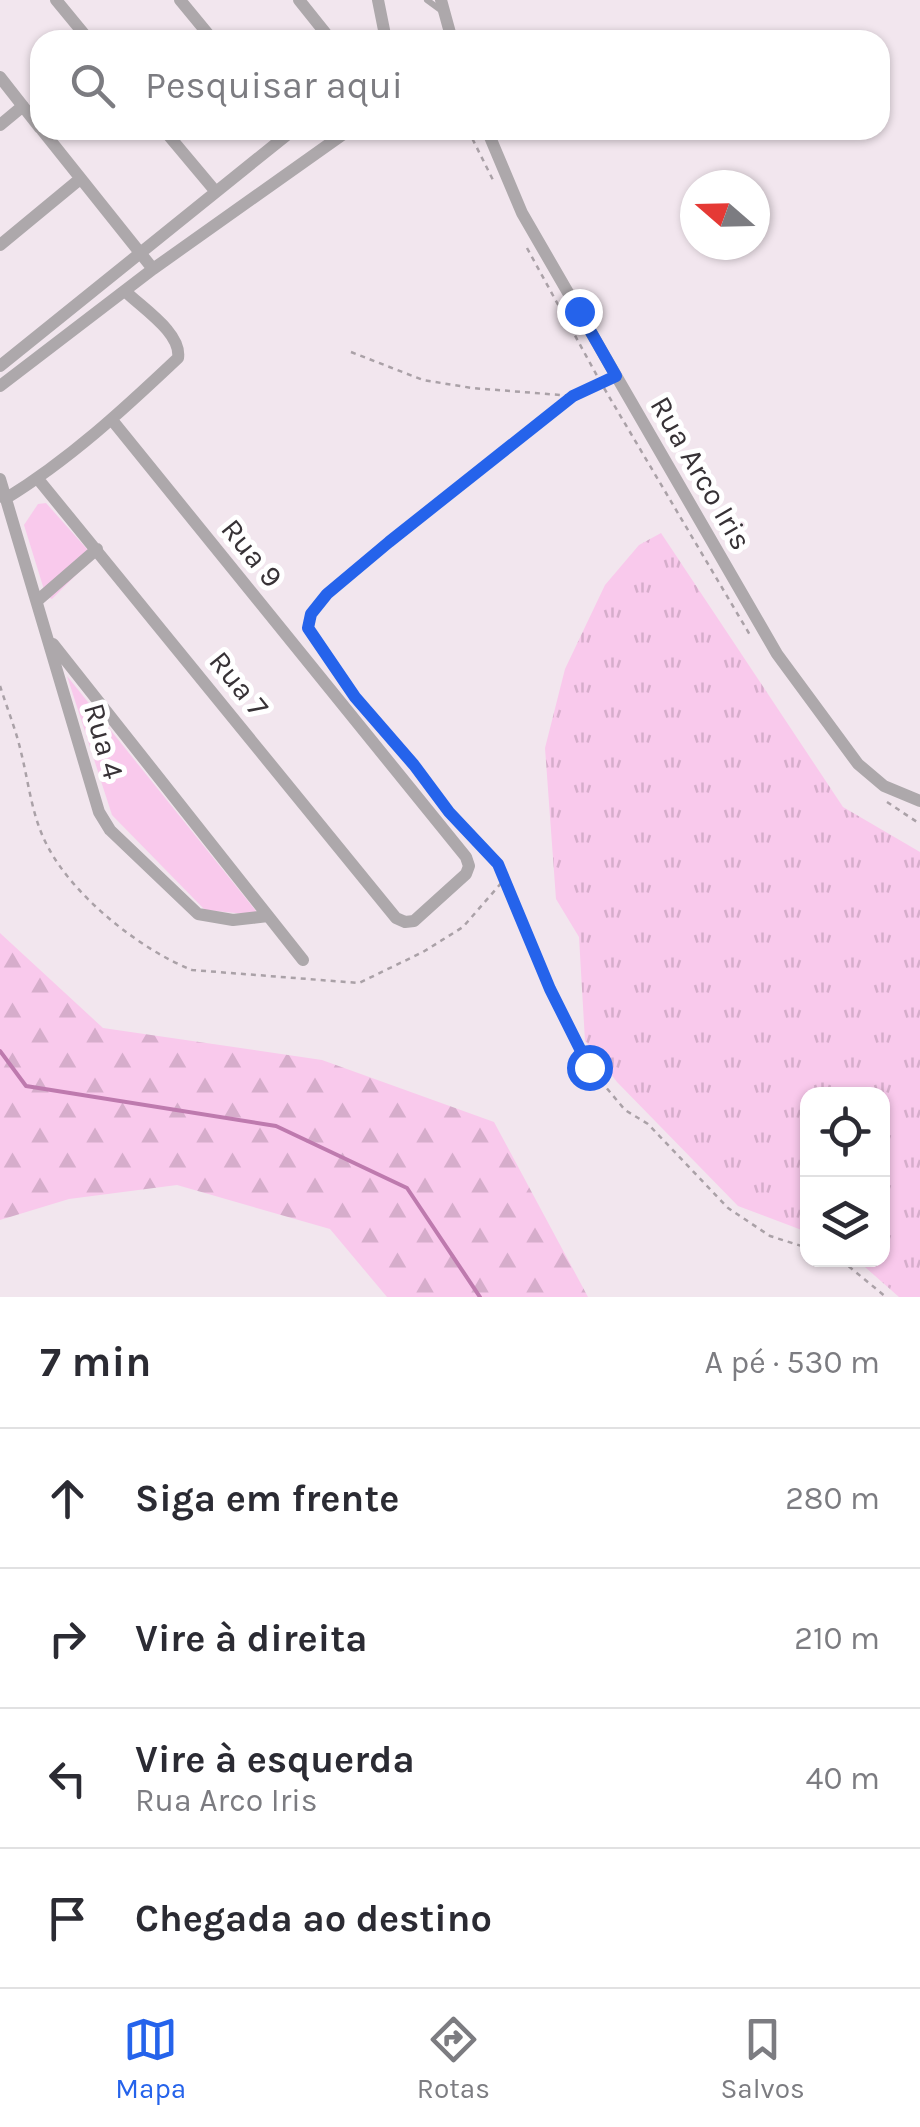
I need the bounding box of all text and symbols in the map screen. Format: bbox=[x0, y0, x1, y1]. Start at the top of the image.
search box bbox=[30, 30, 890, 140]
icon: search bbox=[65, 58, 120, 113]
text: Pesquisar aqui bbox=[145, 63, 403, 108]
north arrow bbox=[680, 170, 770, 260]
route end bbox=[557, 289, 603, 335]
street label: Rua Arco Iris bbox=[643, 390, 759, 556]
street label: Rua 9 bbox=[214, 512, 290, 594]
street label: Rua 7 bbox=[202, 644, 276, 724]
street label: Rua 4 bbox=[76, 699, 132, 783]
route start bbox=[567, 1045, 613, 1091]
map controls bbox=[800, 1087, 890, 1267]
button: locate bbox=[800, 1087, 890, 1177]
button: layers bbox=[800, 1177, 890, 1267]
text: 7 min bbox=[40, 1337, 151, 1387]
text: A pé · 530 m bbox=[704, 1344, 880, 1381]
icon: ahead bbox=[40, 1471, 95, 1526]
text: Siga em frente bbox=[135, 1476, 399, 1521]
text: 280 m bbox=[785, 1480, 880, 1517]
icon: right bbox=[40, 1611, 95, 1666]
text: Vire à direita bbox=[135, 1616, 367, 1661]
text: 210 m bbox=[794, 1620, 880, 1657]
text: Vire à esquerda bbox=[135, 1737, 415, 1782]
icon: left bbox=[40, 1751, 95, 1806]
text: 40 m bbox=[806, 1760, 880, 1797]
text: Rua Arco Iris bbox=[135, 1782, 318, 1819]
icon: arrive bbox=[40, 1891, 95, 1946]
text: Chegada ao destino bbox=[135, 1896, 492, 1941]
tab: Mapa bbox=[115, 2012, 186, 2105]
tab: Rotas bbox=[417, 2012, 490, 2105]
tab: Salvos bbox=[720, 2012, 805, 2105]

